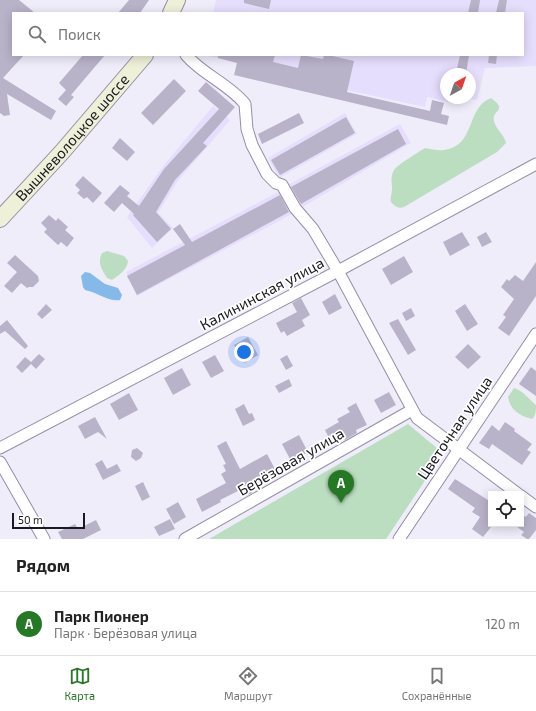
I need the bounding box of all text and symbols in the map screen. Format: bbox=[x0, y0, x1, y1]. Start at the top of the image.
search box bbox=[12, 12, 524, 56]
icon: search bbox=[26, 23, 48, 45]
text: Поиск bbox=[58, 25, 101, 43]
north arrow bbox=[440, 68, 476, 104]
street label: Вышневолоцкое шоссе bbox=[11, 70, 133, 204]
street label: Калининская улица bbox=[196, 253, 327, 334]
your location bbox=[234, 342, 254, 362]
street label: Цветочная улица bbox=[413, 372, 496, 483]
street label: Берёзовая улица bbox=[234, 423, 347, 500]
pin: A bbox=[328, 470, 354, 503]
map controls bbox=[488, 491, 524, 527]
button: locate bbox=[488, 491, 524, 527]
scale bar bbox=[12, 511, 85, 530]
text: 50 m bbox=[18, 513, 43, 526]
text: Рядом bbox=[16, 555, 70, 575]
text: Парк Пионер bbox=[54, 607, 149, 625]
text: A bbox=[25, 616, 33, 632]
text: 120 m bbox=[485, 616, 520, 632]
text: Парк · Берёзовая улица bbox=[54, 625, 197, 641]
tab: Карта bbox=[65, 665, 95, 702]
tab: Маршрут bbox=[224, 665, 273, 702]
tab: Сохранённые bbox=[402, 665, 471, 702]

